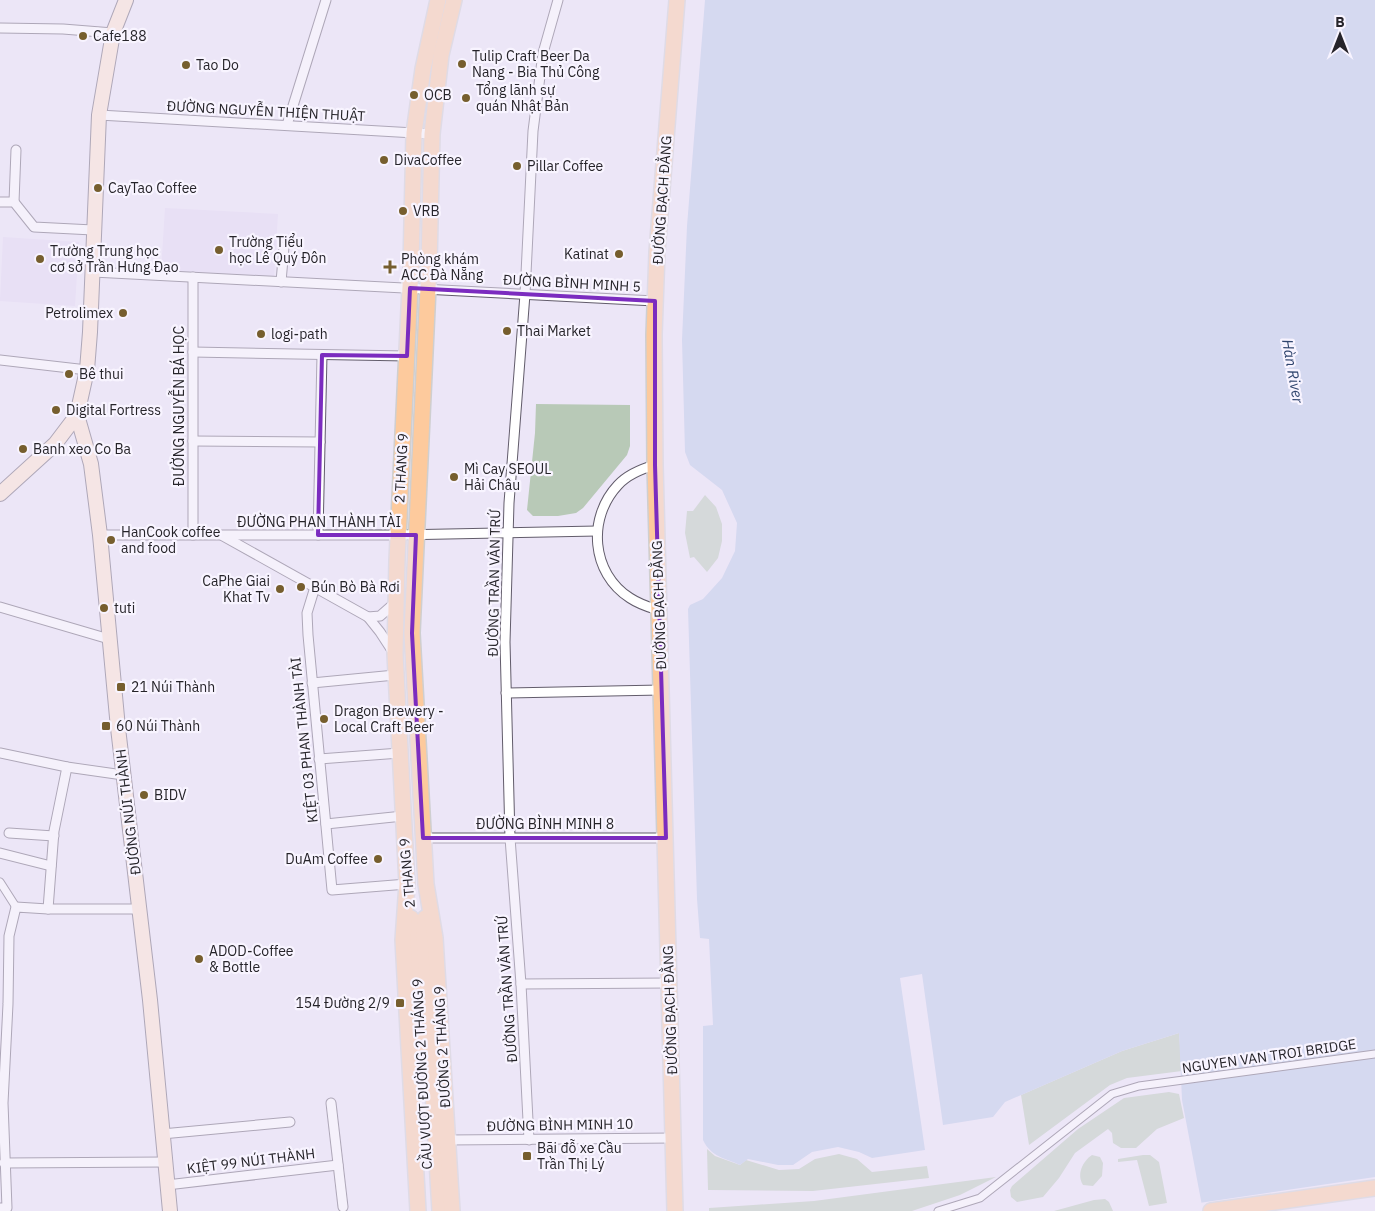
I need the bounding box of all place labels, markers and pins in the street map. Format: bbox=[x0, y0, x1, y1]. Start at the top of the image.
place label: Cafe188 bbox=[93, 27, 147, 45]
marker: Cafe188 bbox=[77, 30, 89, 42]
place label: Tulip Craft Beer Da Nang - Bia Thủ Công bbox=[472, 47, 600, 81]
place label: Tao Do bbox=[196, 56, 239, 74]
marker: Tulip Craft Beer Da Nang - Bia Thủ Công bbox=[456, 58, 468, 70]
marker: Tao Do bbox=[180, 59, 192, 71]
place label: Tổng lãnh sự quán Nhật Bản bbox=[476, 81, 569, 115]
place label: OCB bbox=[424, 86, 452, 104]
marker: OCB bbox=[408, 89, 420, 101]
marker: Tổng lãnh sự quán Nhật Bản bbox=[460, 92, 472, 104]
place label: DivaCoffee bbox=[394, 151, 462, 169]
marker: DivaCoffee bbox=[378, 154, 390, 166]
place label: Pillar Coffee bbox=[527, 157, 604, 175]
marker: Pillar Coffee bbox=[511, 160, 523, 172]
place label: CayTao Coffee bbox=[108, 179, 197, 197]
marker: CayTao Coffee bbox=[92, 182, 104, 194]
place label: VRB bbox=[413, 202, 440, 220]
marker: VRB bbox=[397, 205, 409, 217]
place label: Trường Tiểu học Lê Quý Đôn bbox=[229, 233, 326, 267]
place label: Trường Trung học cơ sở Trần Hưng Đạo bbox=[50, 242, 179, 276]
marker: Trường Tiểu học Lê Quý Đôn bbox=[213, 244, 225, 256]
place label: Katinat bbox=[564, 245, 609, 263]
marker: Katinat bbox=[613, 248, 625, 260]
place label: Phòng khám ACC Đà Nẵng bbox=[401, 250, 484, 284]
marker: Trường Trung học cơ sở Trần Hưng Đạo bbox=[34, 253, 46, 265]
marker: Phòng khám ACC Đà Nẵng bbox=[383, 260, 397, 274]
place label: Petrolimex bbox=[45, 304, 113, 322]
marker: Petrolimex bbox=[117, 307, 129, 319]
place label: Thai Market bbox=[517, 322, 591, 340]
place label: logi-path bbox=[271, 325, 328, 343]
marker: Thai Market bbox=[501, 325, 513, 337]
marker: logi-path bbox=[255, 328, 267, 340]
place label: Bê thui bbox=[79, 365, 123, 383]
marker: Bê thui bbox=[63, 368, 75, 380]
place label: Digital Fortress bbox=[66, 401, 161, 419]
marker: Digital Fortress bbox=[50, 404, 62, 416]
place label: Banh xeo Co Ba bbox=[33, 440, 132, 458]
marker: Banh xeo Co Ba bbox=[17, 443, 29, 455]
place label: Mì Cay SEOUL Hải Châu bbox=[464, 460, 551, 494]
marker: Mì Cay SEOUL Hải Châu bbox=[448, 471, 460, 483]
place label: HanCook coffee and food bbox=[121, 523, 221, 557]
marker: HanCook coffee and food bbox=[105, 534, 117, 546]
place label: CaPhe Giai Khat Tv bbox=[202, 572, 270, 606]
place label: Bún Bò Bà Rơi bbox=[311, 578, 400, 596]
marker: Bún Bò Bà Rơi bbox=[295, 581, 307, 593]
marker: CaPhe Giai Khat Tv bbox=[274, 583, 286, 595]
place label: tuti bbox=[114, 599, 135, 617]
marker: tuti bbox=[98, 602, 110, 614]
place label: 21 Núi Thành bbox=[131, 678, 215, 696]
marker: 21 Núi Thành bbox=[115, 681, 127, 693]
place label: Dragon Brewery - Local Craft Beer bbox=[334, 702, 444, 736]
marker: Dragon Brewery - Local Craft Beer bbox=[318, 713, 330, 725]
place label: 60 Núi Thành bbox=[116, 717, 200, 735]
marker: 60 Núi Thành bbox=[100, 720, 112, 732]
place label: BIDV bbox=[154, 786, 187, 804]
marker: BIDV bbox=[138, 789, 150, 801]
place label: DuAm Coffee bbox=[285, 850, 368, 868]
marker: DuAm Coffee bbox=[372, 853, 384, 865]
place label: ADOD-Coffee & Bottle bbox=[209, 942, 294, 976]
marker: ADOD-Coffee & Bottle bbox=[193, 953, 205, 965]
place label: 154 Đường 2/9 bbox=[295, 994, 390, 1012]
marker: 154 Đường 2/9 bbox=[394, 997, 406, 1009]
place label: Bãi đỗ xe Cầu Trần Thị Lý bbox=[537, 1139, 622, 1173]
marker: Bãi đỗ xe Cầu Trần Thị Lý bbox=[521, 1150, 533, 1162]

